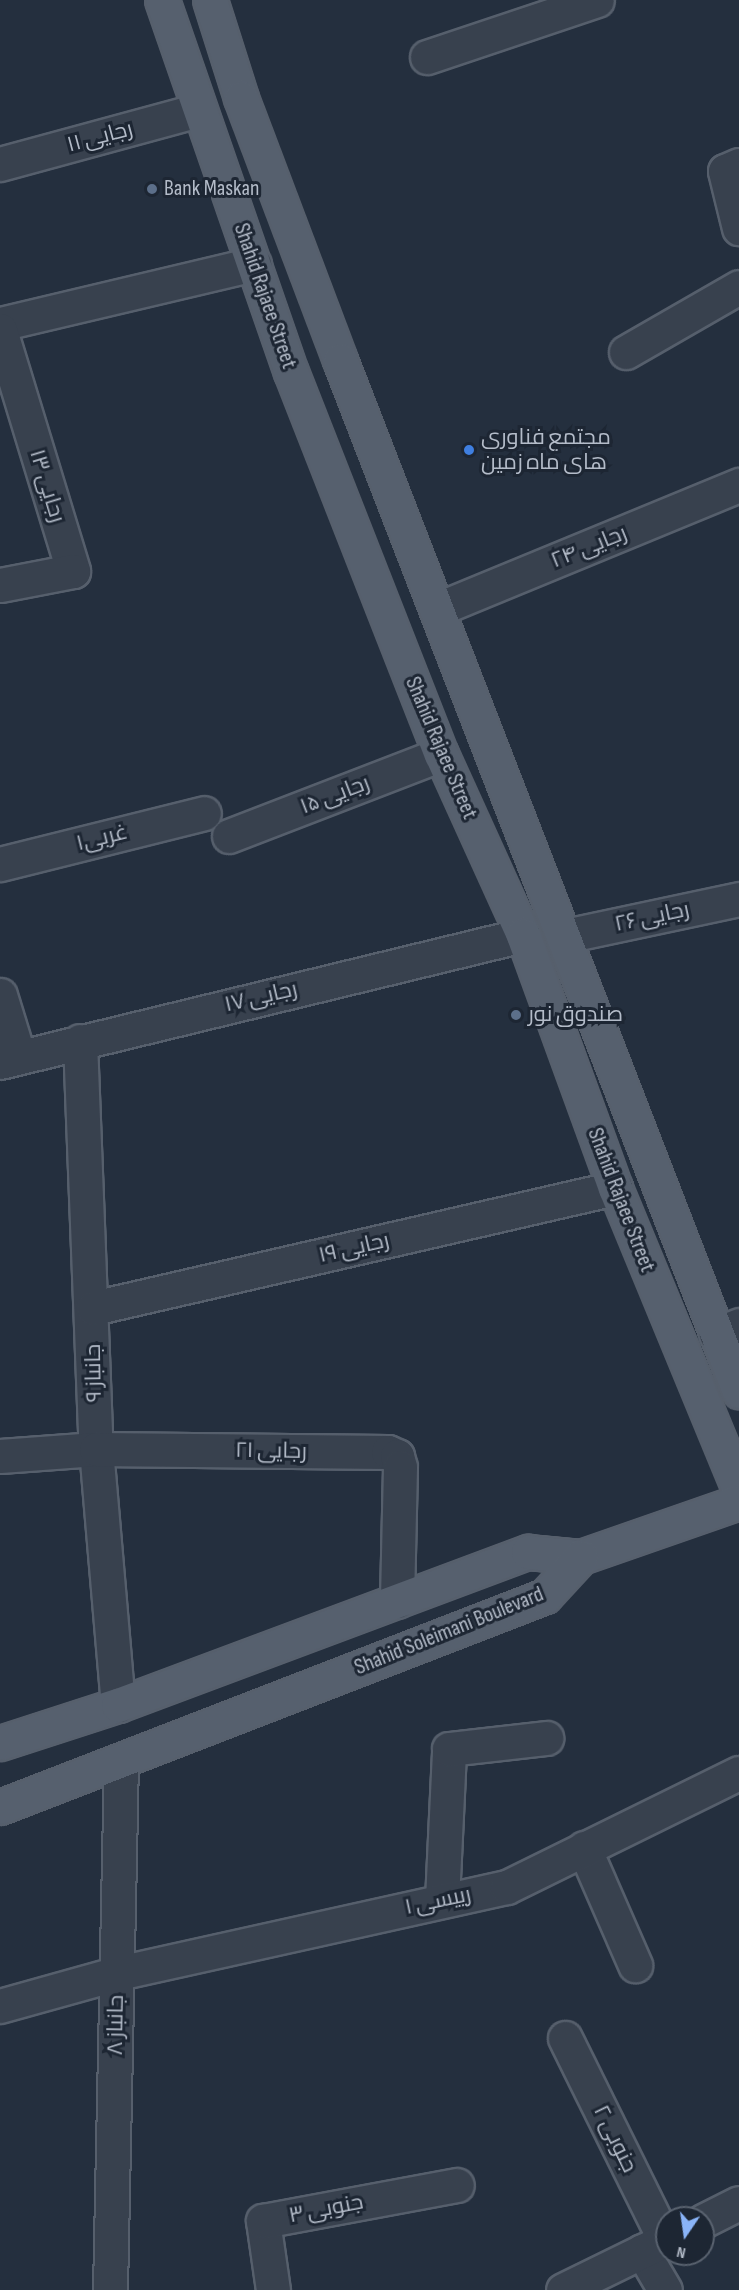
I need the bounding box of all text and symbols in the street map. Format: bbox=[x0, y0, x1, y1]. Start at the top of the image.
street label: رجایی ۱۱ bbox=[64, 116, 136, 158]
place label: Bank Maskan bbox=[164, 176, 259, 202]
marker: Bank Maskan bbox=[145, 182, 159, 196]
street label: Shahid Rajaee Street bbox=[228, 220, 302, 372]
place label: مجتمع فناوری های ماه زمین bbox=[481, 424, 611, 476]
marker: مجتمع فناوری های ماه زمین bbox=[462, 443, 476, 457]
street label: رجایی ۱۳ bbox=[23, 446, 71, 526]
street label: رجایی ۲۴ bbox=[547, 520, 631, 574]
street label: Shahid Rajaee Street bbox=[399, 673, 483, 823]
street label: رجایی ۱۵ bbox=[297, 770, 373, 820]
street label: غربی۱ bbox=[74, 819, 130, 857]
street label: رجایی ۲۶ bbox=[612, 896, 692, 938]
street label: رجایی ۱۷ bbox=[222, 976, 300, 1018]
place label: صندوق نور bbox=[528, 1002, 623, 1028]
marker: صندوق نور bbox=[509, 1008, 523, 1022]
street label: Shahid Rajaee Street bbox=[581, 1124, 661, 1276]
street label: رجایی ۱۹ bbox=[316, 1227, 392, 1269]
street label: جانباز ۹ bbox=[80, 1344, 108, 1402]
street label: رجایی ۲۱ bbox=[235, 1437, 307, 1465]
street label: Shahid Soleimani Boulevard bbox=[351, 1581, 547, 1681]
street label: رییسی ۱ bbox=[403, 1881, 473, 1921]
street label: جانباز ۸ bbox=[102, 1995, 130, 2055]
street label: جنوبی ۲ bbox=[587, 2101, 643, 2177]
street label: جنوبی ۳ bbox=[287, 2189, 365, 2229]
north arrow bbox=[655, 2206, 715, 2266]
text: N bbox=[675, 2242, 688, 2262]

